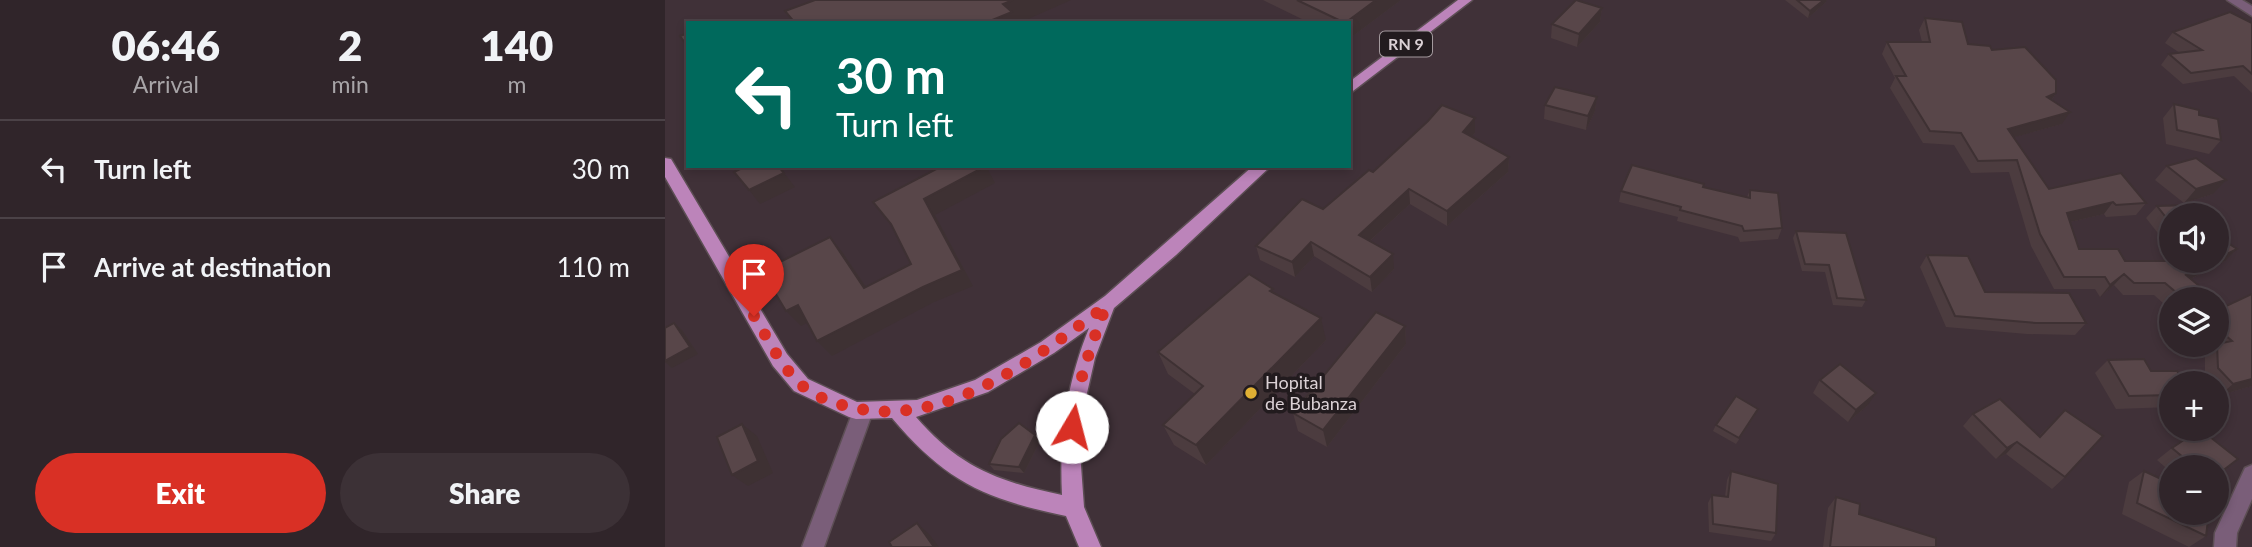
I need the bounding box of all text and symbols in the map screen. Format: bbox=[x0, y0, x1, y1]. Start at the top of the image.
text: 06:46 bbox=[112, 20, 220, 70]
text: 2 bbox=[338, 20, 362, 70]
text: 140 bbox=[480, 20, 553, 70]
road number: RN 9 bbox=[1380, 32, 1432, 56]
text: 30 m bbox=[836, 46, 946, 104]
icon: left bbox=[721, 49, 812, 140]
text: Arrival bbox=[133, 70, 199, 98]
text: min bbox=[332, 70, 369, 98]
text: m bbox=[507, 70, 526, 98]
text: Turn left bbox=[836, 105, 953, 144]
icon: left bbox=[35, 150, 73, 188]
text: Turn left bbox=[94, 153, 191, 185]
text: 30 m bbox=[572, 153, 630, 185]
map controls bbox=[2159, 203, 2229, 525]
button: sound bbox=[2159, 203, 2229, 273]
pin bbox=[724, 244, 784, 316]
icon: arrive bbox=[35, 248, 73, 286]
text: Arrive at destination bbox=[94, 251, 331, 283]
text: 110 m bbox=[557, 251, 630, 283]
icon: arrive bbox=[735, 255, 773, 293]
button: layers bbox=[2159, 287, 2229, 357]
place label: Hopital de Bubanza bbox=[1265, 371, 1357, 414]
button: + bbox=[2159, 371, 2229, 441]
marker: Hopital de Bubanza bbox=[1243, 385, 1259, 401]
position arrow bbox=[1035, 390, 1109, 464]
button: Exit bbox=[35, 453, 326, 533]
button: Share bbox=[340, 453, 630, 533]
button: − bbox=[2159, 455, 2229, 525]

